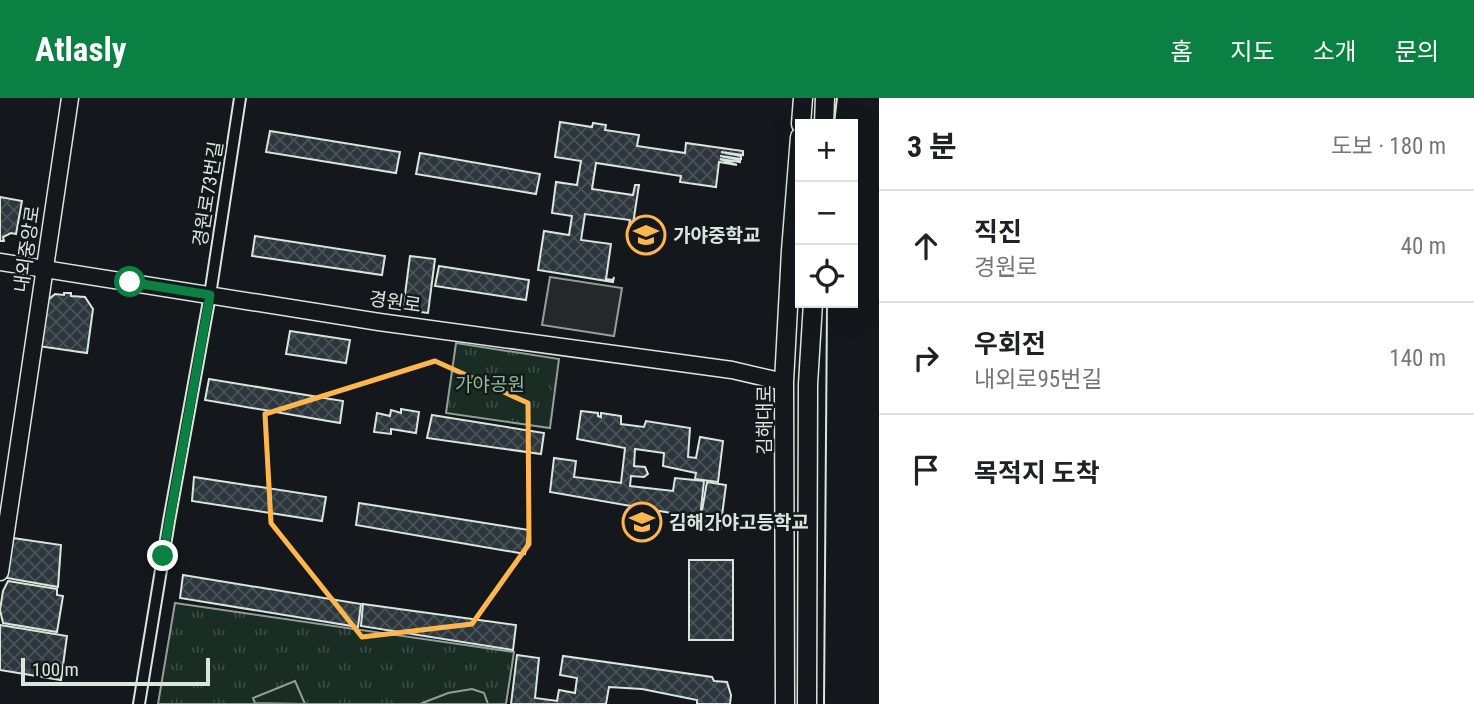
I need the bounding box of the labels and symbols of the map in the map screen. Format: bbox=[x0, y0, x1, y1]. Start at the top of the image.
street label: 경원로73번길 bbox=[188, 140, 228, 248]
street label: 내외중앙로 bbox=[10, 204, 44, 294]
school or university icon: 가야중학교 bbox=[625, 214, 667, 256]
place label: 가야중학교 bbox=[673, 224, 760, 247]
route start bbox=[114, 266, 145, 297]
street label: 경원로 bbox=[367, 287, 423, 317]
park label: 가야공원 bbox=[455, 373, 525, 396]
street label: 김해대로 bbox=[753, 385, 776, 455]
school or university icon: 김해가야고등학교 bbox=[621, 501, 663, 543]
place label: 김해가야고등학교 bbox=[669, 511, 809, 534]
route end bbox=[147, 540, 178, 571]
scale bar bbox=[21, 655, 210, 687]

